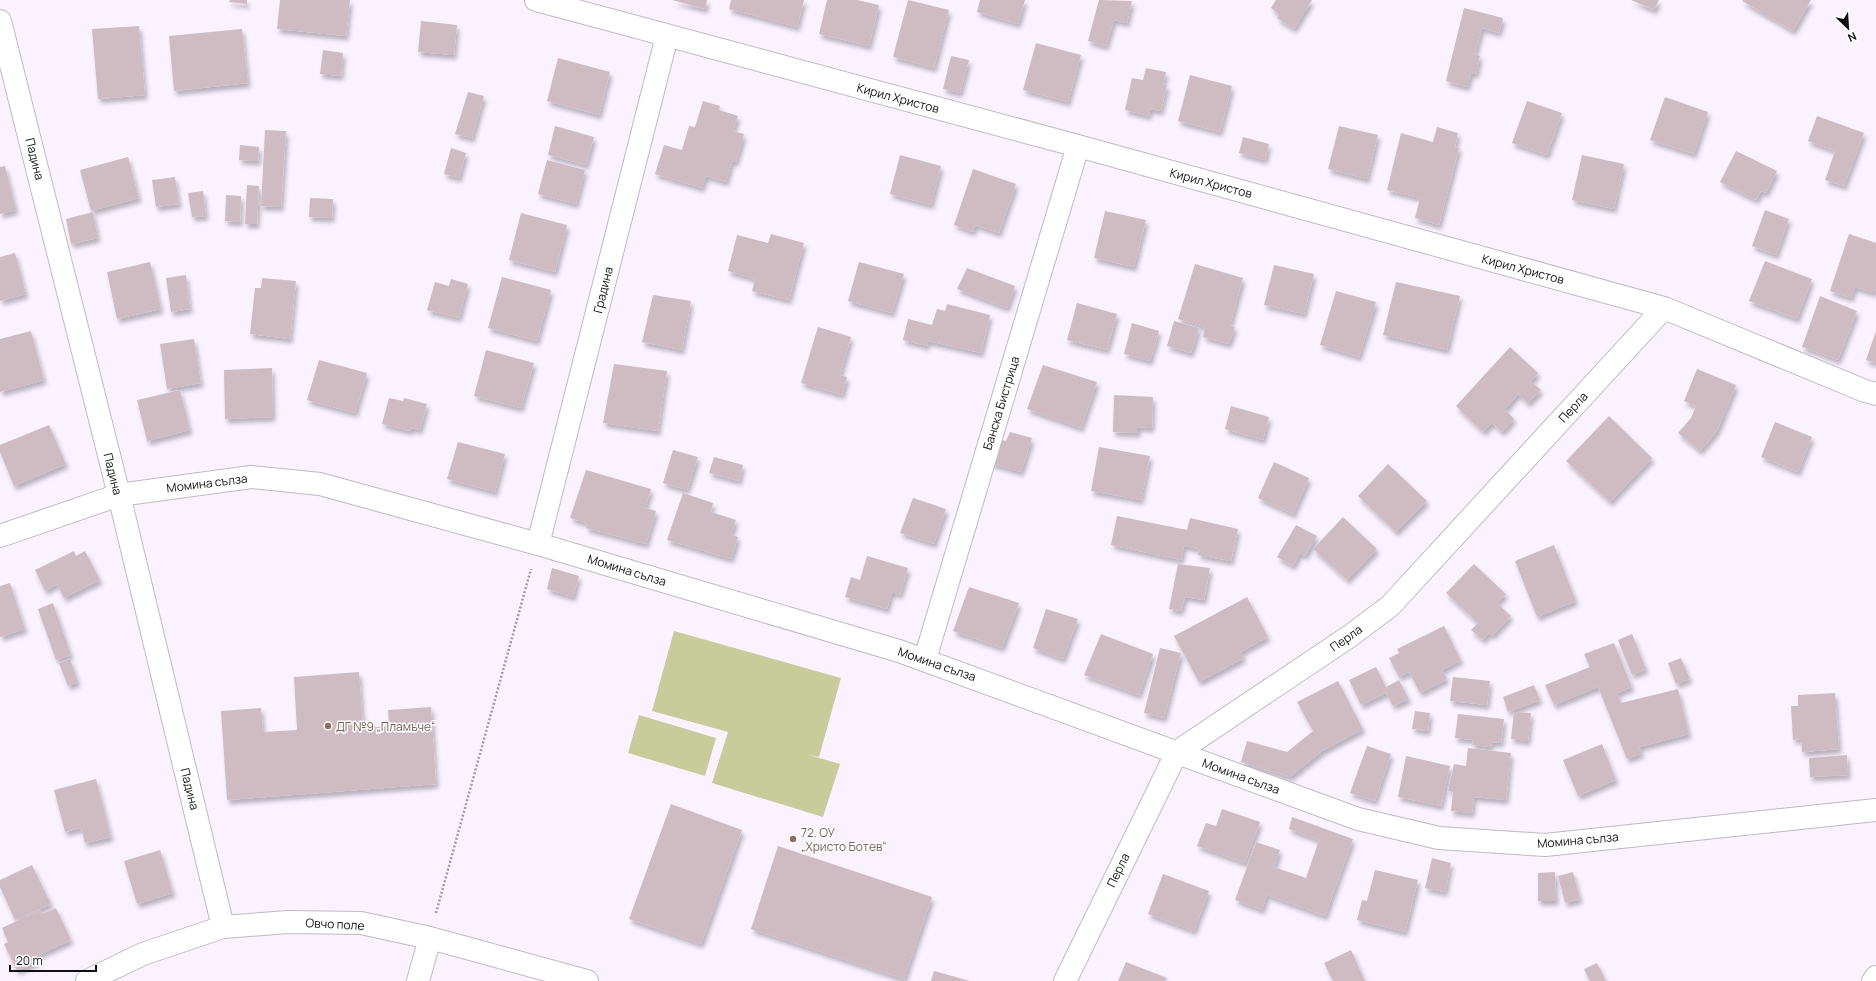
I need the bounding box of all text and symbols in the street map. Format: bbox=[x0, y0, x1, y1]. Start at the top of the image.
north arrow bbox=[1828, 8, 1868, 48]
text: N bbox=[1846, 29, 1859, 46]
street label: Кирил Христов bbox=[855, 79, 941, 117]
street label: Падина bbox=[22, 136, 48, 182]
street label: Кирил Христов bbox=[1168, 164, 1254, 202]
street label: Кирил Христов bbox=[1480, 250, 1566, 288]
street label: Градина bbox=[589, 265, 617, 315]
street label: Банска Бистрица bbox=[979, 354, 1023, 452]
street label: Перла bbox=[1555, 388, 1591, 426]
street label: Падина bbox=[100, 451, 126, 497]
street label: Момина сълза bbox=[166, 470, 248, 496]
street label: Момина сълза bbox=[586, 550, 668, 590]
street label: Перла bbox=[1326, 621, 1366, 655]
street label: Момина сълза bbox=[896, 643, 978, 685]
place label: ДГ №9 „Пламъче“ bbox=[336, 718, 436, 735]
marker: ДГ №9 „Пламъче“ bbox=[323, 721, 333, 731]
street label: Момина сълза bbox=[1200, 754, 1282, 798]
street label: Падина bbox=[177, 766, 203, 812]
place label: 72. ОУ „Христо Ботев“ bbox=[801, 824, 887, 855]
street label: Момина сълза bbox=[1537, 828, 1619, 852]
marker: 72. ОУ „Христо Ботев“ bbox=[788, 834, 798, 844]
street label: Перла bbox=[1102, 850, 1134, 890]
street label: Овчо поле bbox=[305, 914, 365, 934]
scale bar bbox=[10, 947, 96, 973]
text: 20 m bbox=[16, 952, 43, 969]

